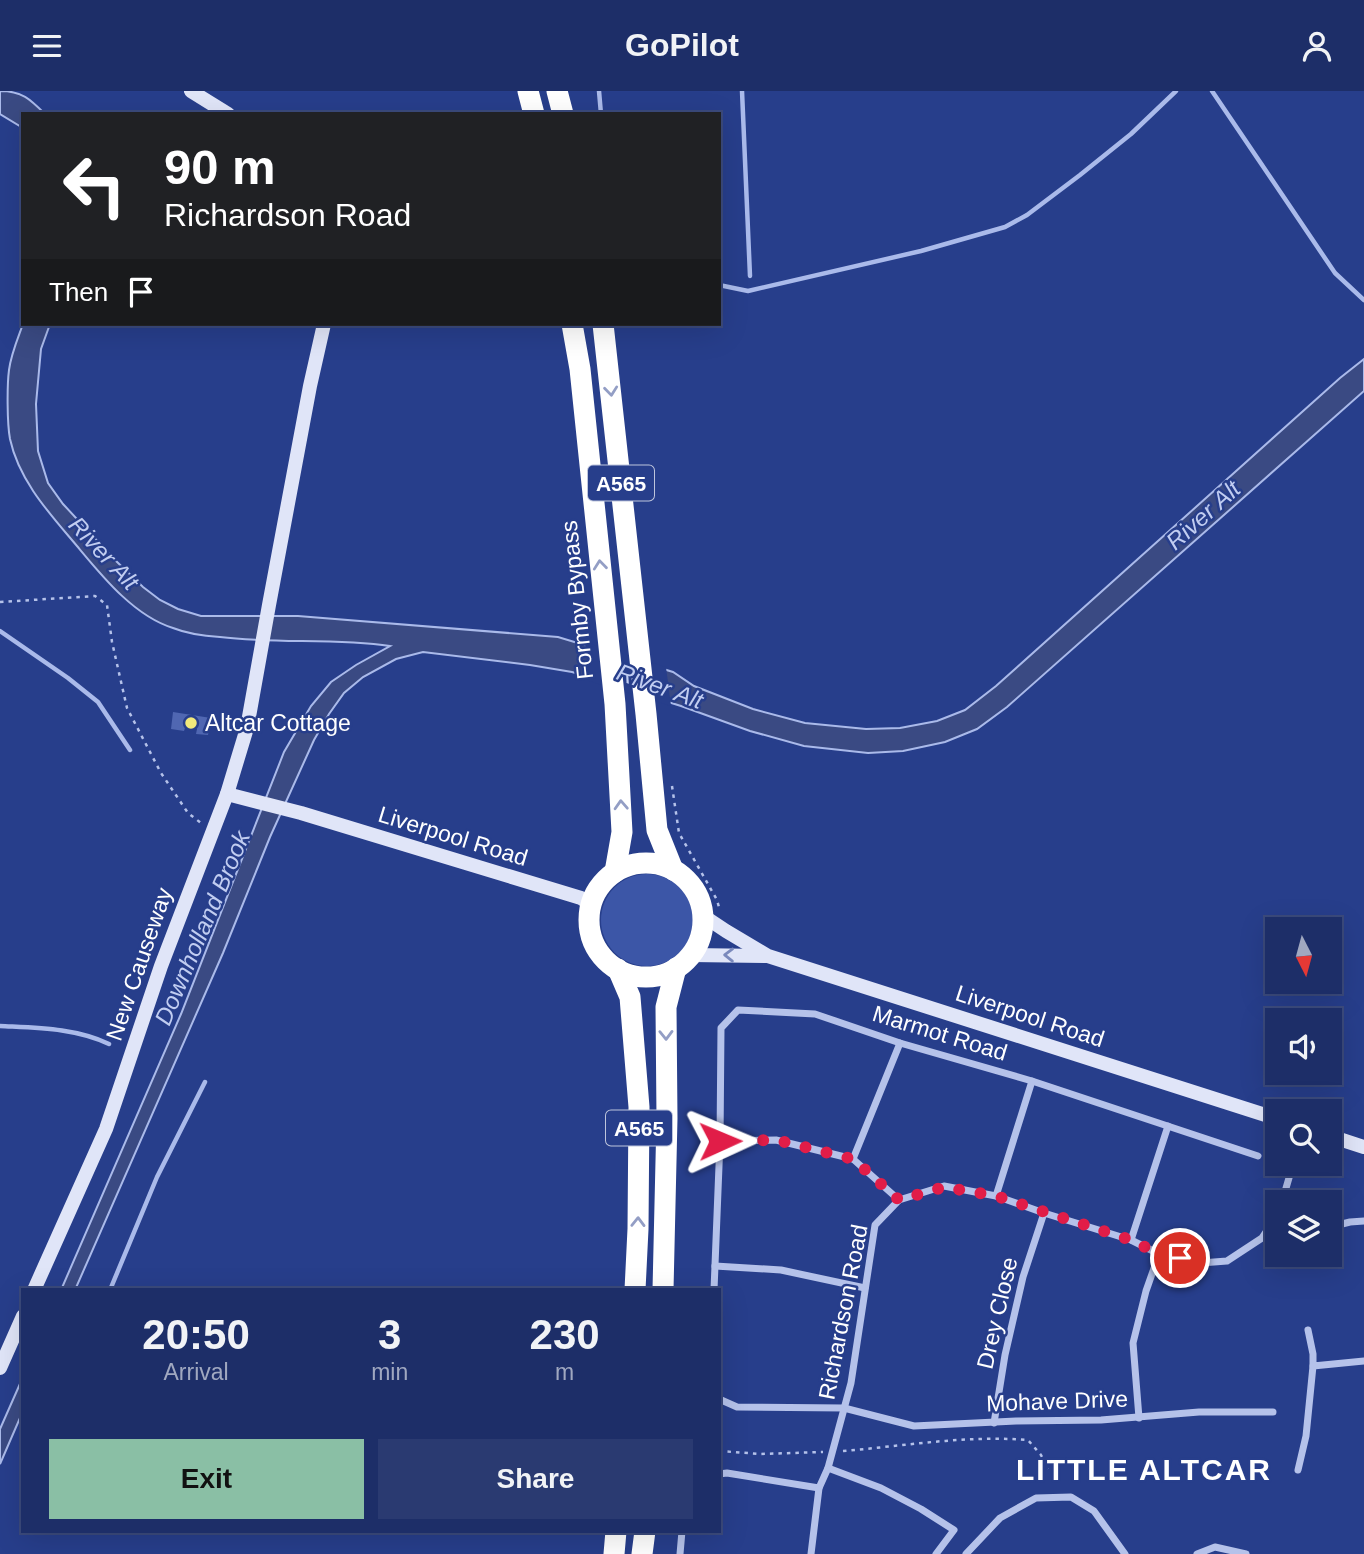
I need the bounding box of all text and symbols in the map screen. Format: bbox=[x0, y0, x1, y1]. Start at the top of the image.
icon: menu bbox=[28, 27, 66, 65]
text: GoPilot bbox=[625, 27, 739, 63]
icon: person bbox=[1298, 27, 1336, 65]
icon: left bbox=[49, 140, 140, 231]
text: 90 m bbox=[164, 140, 276, 194]
text: Richardson Road bbox=[164, 197, 411, 233]
icon: arrive bbox=[122, 273, 160, 311]
text: Then bbox=[49, 277, 108, 307]
one-way arrow bbox=[604, 386, 619, 397]
road number: A565 bbox=[588, 465, 654, 501]
water label: River Alt bbox=[1161, 474, 1246, 555]
water label: River Alt bbox=[64, 511, 145, 596]
street label: Formby Bypass bbox=[556, 519, 598, 681]
one-way arrow bbox=[593, 559, 608, 570]
water label: River Alt bbox=[613, 658, 708, 714]
place label: Altcar Cottage bbox=[205, 710, 351, 736]
marker: Altcar Cottage bbox=[183, 715, 199, 731]
one-way arrow bbox=[613, 799, 628, 810]
street label: Liverpool Road bbox=[375, 801, 531, 871]
water label: Downholland Brook bbox=[149, 825, 256, 1029]
street label: New Causeway bbox=[101, 884, 177, 1044]
north arrow bbox=[1265, 917, 1342, 994]
map controls bbox=[1265, 917, 1342, 1267]
one-way arrow bbox=[723, 948, 734, 963]
street label: Liverpool Road bbox=[952, 980, 1108, 1052]
street label: Marmot Road bbox=[870, 1000, 1010, 1066]
button: sound bbox=[1265, 1008, 1342, 1085]
one-way arrow bbox=[658, 1030, 674, 1040]
button: search bbox=[1265, 1099, 1342, 1176]
position arrow bbox=[683, 1104, 757, 1178]
road number: A565 bbox=[606, 1111, 672, 1145]
button: layers bbox=[1265, 1190, 1342, 1267]
one-way arrow bbox=[630, 1216, 646, 1226]
street label: Richardson Road bbox=[813, 1222, 873, 1402]
pin bbox=[1150, 1228, 1210, 1288]
icon: arrive bbox=[1161, 1239, 1199, 1277]
street label: Drey Close bbox=[972, 1255, 1022, 1371]
text: 20:50 bbox=[142, 1311, 250, 1358]
text: 3 bbox=[378, 1311, 401, 1358]
text: 230 bbox=[530, 1311, 600, 1358]
text: Arrival bbox=[163, 1359, 229, 1385]
text: min bbox=[371, 1359, 408, 1385]
text: m bbox=[555, 1359, 574, 1385]
street label: Mohave Drive bbox=[986, 1386, 1128, 1416]
button: Exit bbox=[49, 1439, 364, 1519]
button: Share bbox=[378, 1439, 693, 1519]
district label: LITTLE ALTCAR bbox=[1016, 1453, 1272, 1486]

